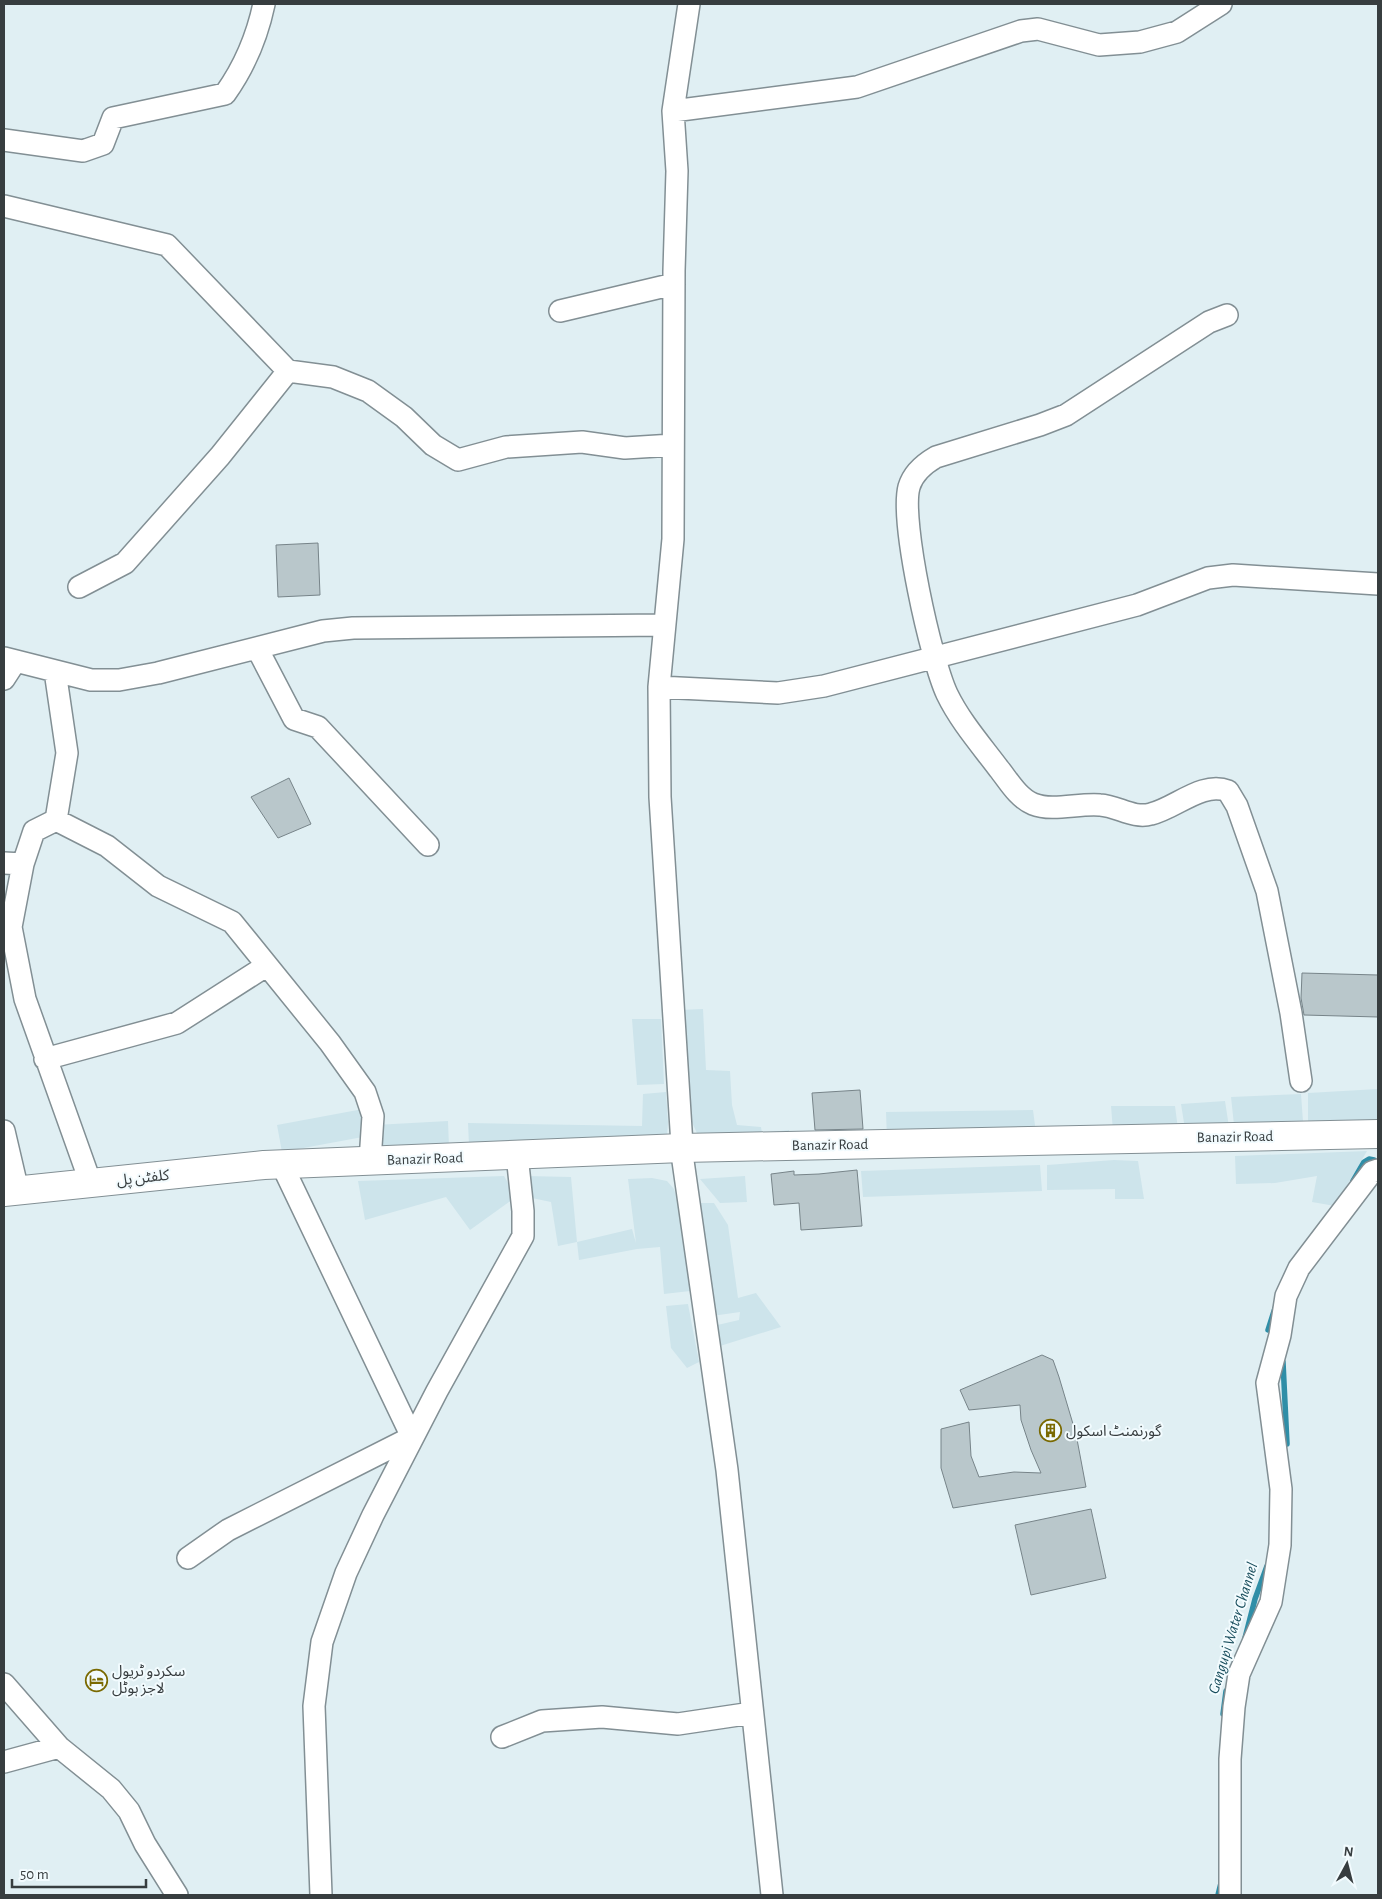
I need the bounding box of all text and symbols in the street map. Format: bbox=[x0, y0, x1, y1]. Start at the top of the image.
street label: Banazir Road bbox=[1197, 1129, 1274, 1145]
street label: Banazir Road bbox=[792, 1137, 869, 1153]
street label: Banazir Road bbox=[387, 1150, 464, 1168]
street label: کلفٹن پل bbox=[116, 1168, 171, 1190]
building icon: گورنمنٹ اسکول bbox=[1038, 1419, 1062, 1443]
place label: گورنمنٹ اسکول bbox=[1066, 1423, 1162, 1440]
water label: Gangupi Water Channel bbox=[1205, 1560, 1262, 1696]
place label: سکردو ٹریول لاجز ہوٹل bbox=[112, 1663, 185, 1697]
hotel icon: سکردو ٹریول لاجز ہوٹل bbox=[84, 1668, 108, 1692]
north arrow bbox=[1322, 1839, 1372, 1889]
text: N bbox=[1343, 1845, 1354, 1860]
scale bar bbox=[12, 1856, 146, 1888]
text: 50 m bbox=[20, 1867, 49, 1882]

